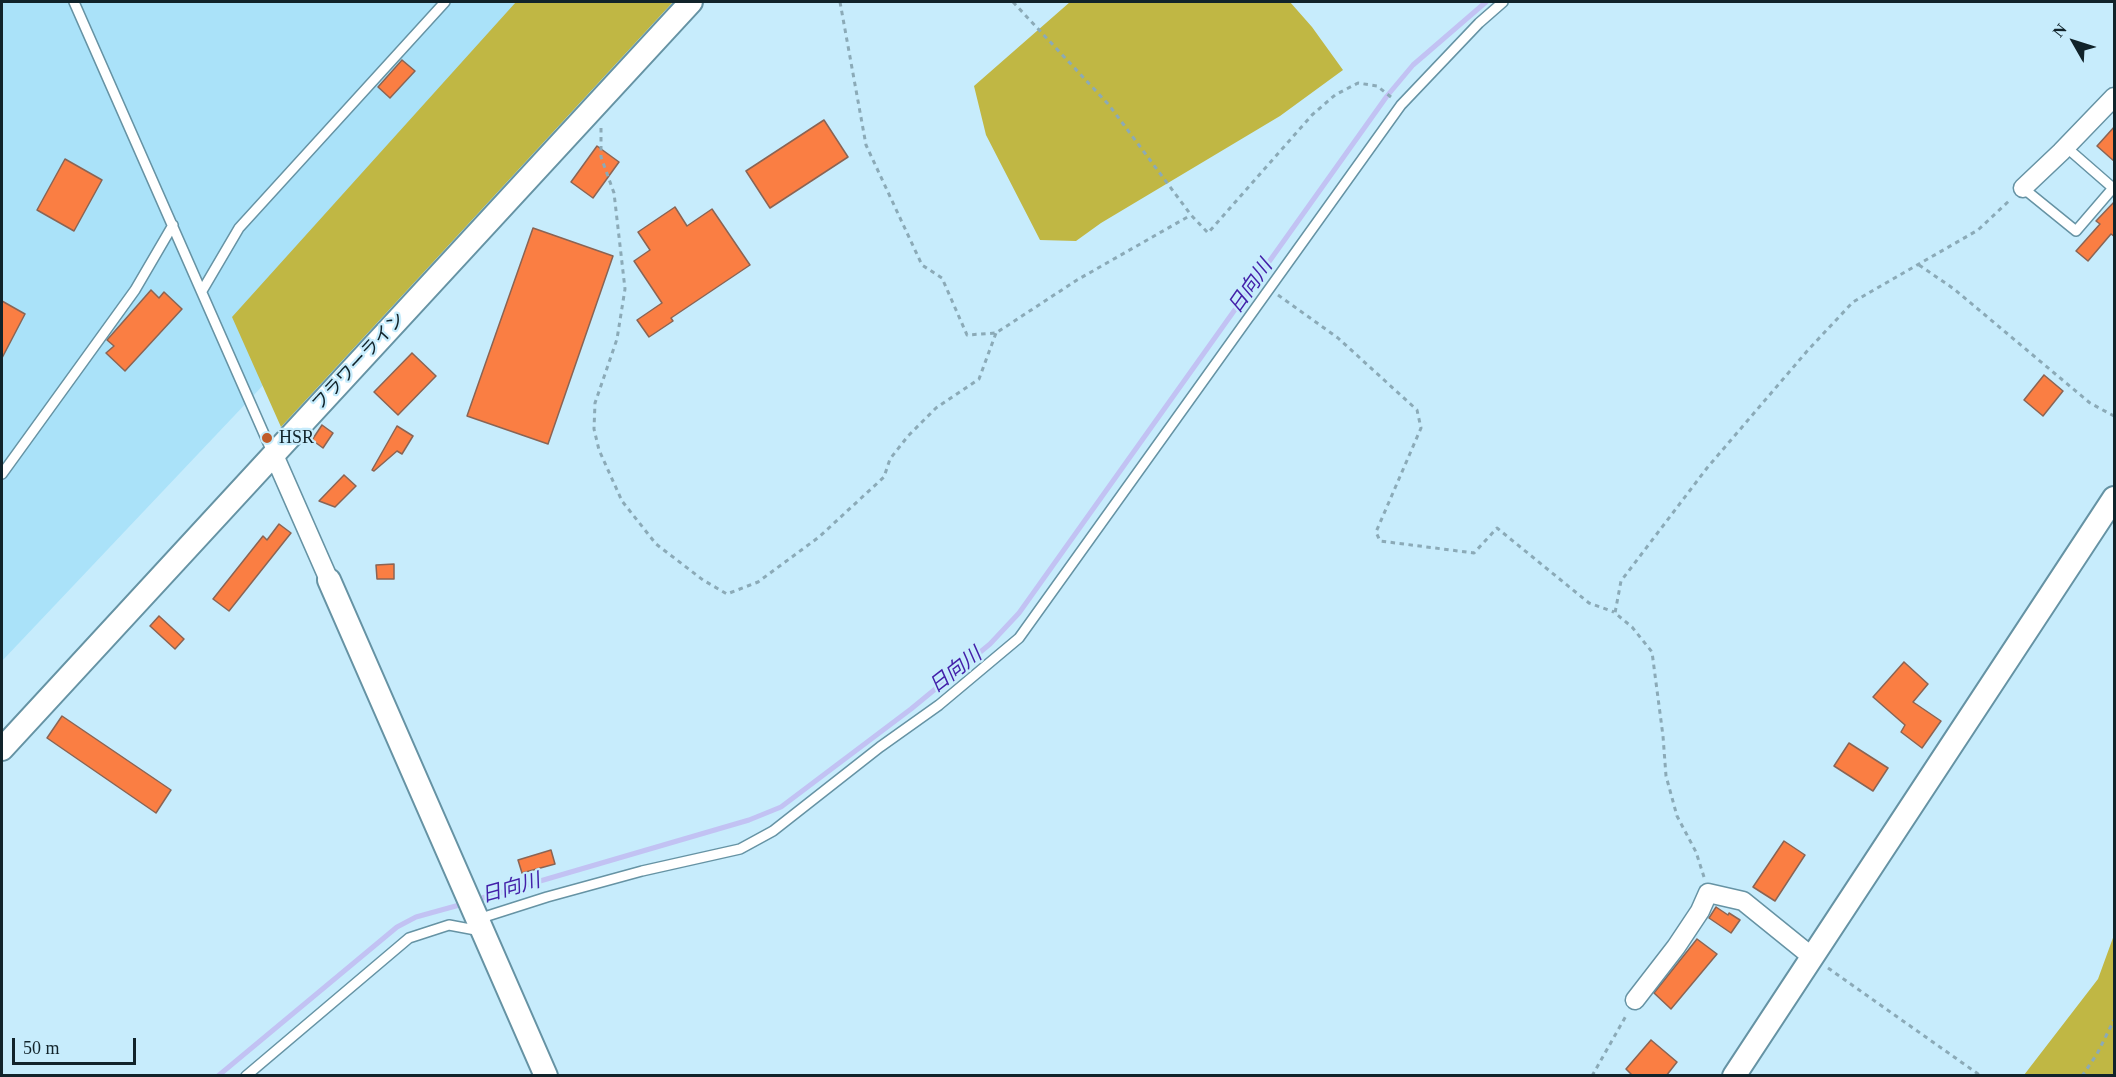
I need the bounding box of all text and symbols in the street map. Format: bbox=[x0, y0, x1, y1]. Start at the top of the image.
north arrow bbox=[2044, 12, 2104, 72]
text: N bbox=[2049, 21, 2070, 40]
water label: 日向川 bbox=[1224, 256, 1278, 318]
street label: フラワーライン bbox=[308, 309, 410, 415]
place label: HSR bbox=[279, 427, 314, 449]
marker: HSR bbox=[260, 431, 274, 445]
water label: 日向川 bbox=[925, 643, 987, 699]
water label: 日向川 bbox=[479, 869, 543, 909]
scale bar bbox=[15, 1026, 140, 1064]
text: 50 m bbox=[23, 1038, 60, 1058]

